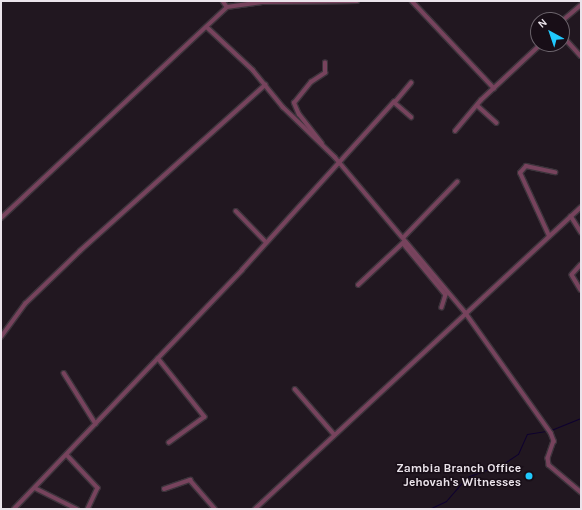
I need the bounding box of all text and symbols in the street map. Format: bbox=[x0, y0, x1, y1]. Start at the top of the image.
north arrow bbox=[530, 12, 570, 52]
text: N bbox=[535, 16, 550, 31]
place label: Zambia Branch Office Jehovah's Witnesses bbox=[396, 462, 521, 490]
marker: Zambia Branch Office Jehovah's Witnesses bbox=[524, 471, 534, 481]

